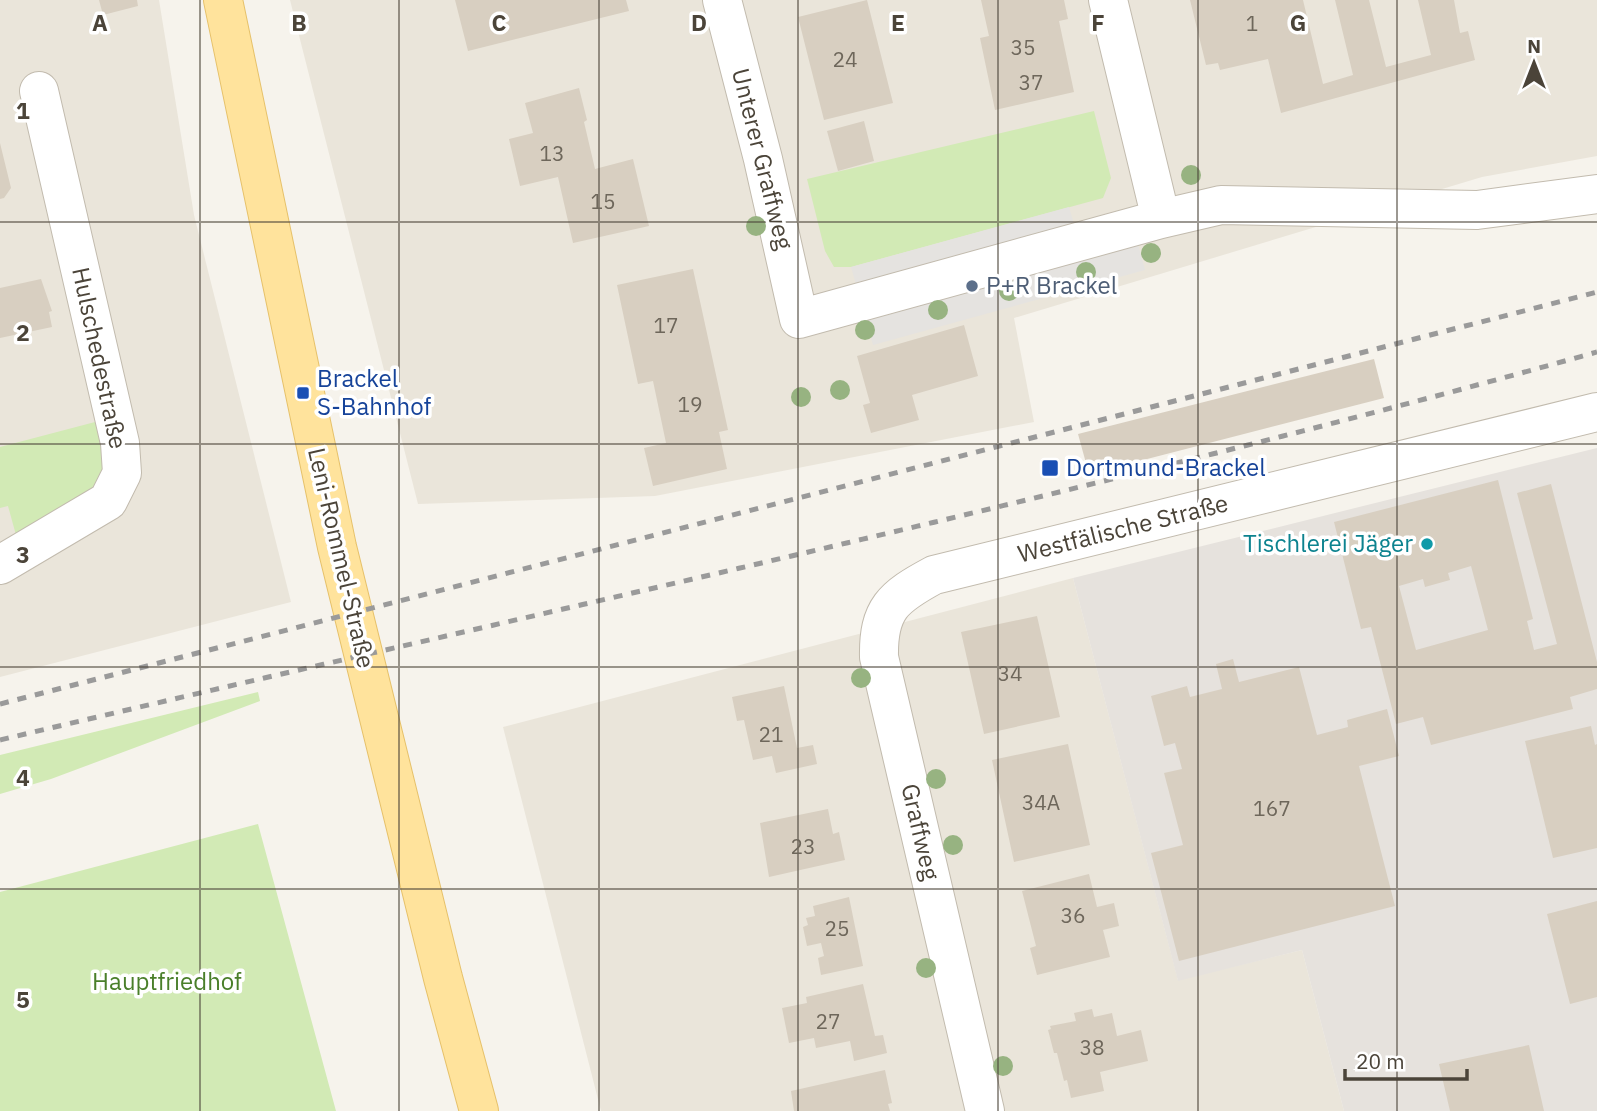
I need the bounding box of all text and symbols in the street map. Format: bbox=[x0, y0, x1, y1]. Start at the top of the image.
text: A bbox=[92, 7, 108, 37]
text: B bbox=[291, 7, 307, 37]
text: C bbox=[492, 7, 507, 37]
text: D bbox=[691, 7, 707, 37]
text: E bbox=[891, 7, 905, 37]
text: F bbox=[1091, 7, 1105, 37]
text: G bbox=[1290, 7, 1306, 37]
house number: 1 bbox=[1246, 9, 1258, 37]
north arrow bbox=[1499, 28, 1569, 98]
house number: 35 bbox=[1010, 33, 1036, 61]
text: N bbox=[1527, 34, 1541, 58]
house number: 24 bbox=[832, 45, 858, 73]
street label: Unterer Graffweg bbox=[725, 65, 801, 253]
house number: 37 bbox=[1018, 68, 1044, 96]
text: 1 bbox=[16, 95, 30, 125]
house number: 13 bbox=[539, 139, 565, 167]
house number: 15 bbox=[590, 187, 616, 215]
street label: Hulschedestraße bbox=[65, 264, 135, 452]
place label: P+R Brackel bbox=[986, 269, 1117, 301]
marker: P+R Brackel bbox=[964, 278, 980, 294]
house number: 17 bbox=[653, 311, 679, 339]
text: 2 bbox=[16, 317, 30, 347]
place label: Brackel S-Bahnhof bbox=[317, 362, 431, 422]
marker: Brackel S-Bahnhof bbox=[295, 385, 311, 401]
house number: 19 bbox=[677, 390, 703, 418]
street label: Leni-Rommel-Straße bbox=[301, 444, 383, 671]
place label: Dortmund-Brackel bbox=[1066, 451, 1266, 483]
marker: Dortmund-Brackel bbox=[1040, 458, 1060, 478]
street label: Westfälische Straße bbox=[1014, 486, 1231, 570]
place label: Tischlerei Jäger bbox=[1243, 527, 1413, 559]
marker: Tischlerei Jäger bbox=[1419, 536, 1435, 552]
text: 3 bbox=[16, 539, 30, 569]
house number: 34 bbox=[997, 659, 1023, 687]
house number: 21 bbox=[758, 720, 784, 748]
text: 4 bbox=[16, 762, 30, 792]
street label: Graffweg bbox=[894, 780, 948, 883]
house number: 34A bbox=[1022, 788, 1060, 816]
house number: 167 bbox=[1253, 794, 1291, 822]
house number: 23 bbox=[790, 832, 816, 860]
house number: 36 bbox=[1060, 901, 1086, 929]
house number: 25 bbox=[824, 914, 850, 942]
park label: Hauptfriedhof bbox=[92, 965, 242, 997]
text: 5 bbox=[16, 984, 30, 1014]
house number: 27 bbox=[815, 1007, 841, 1035]
house number: 38 bbox=[1079, 1033, 1105, 1061]
scale bar bbox=[1345, 1038, 1468, 1082]
text: 20 m bbox=[1356, 1047, 1405, 1075]

